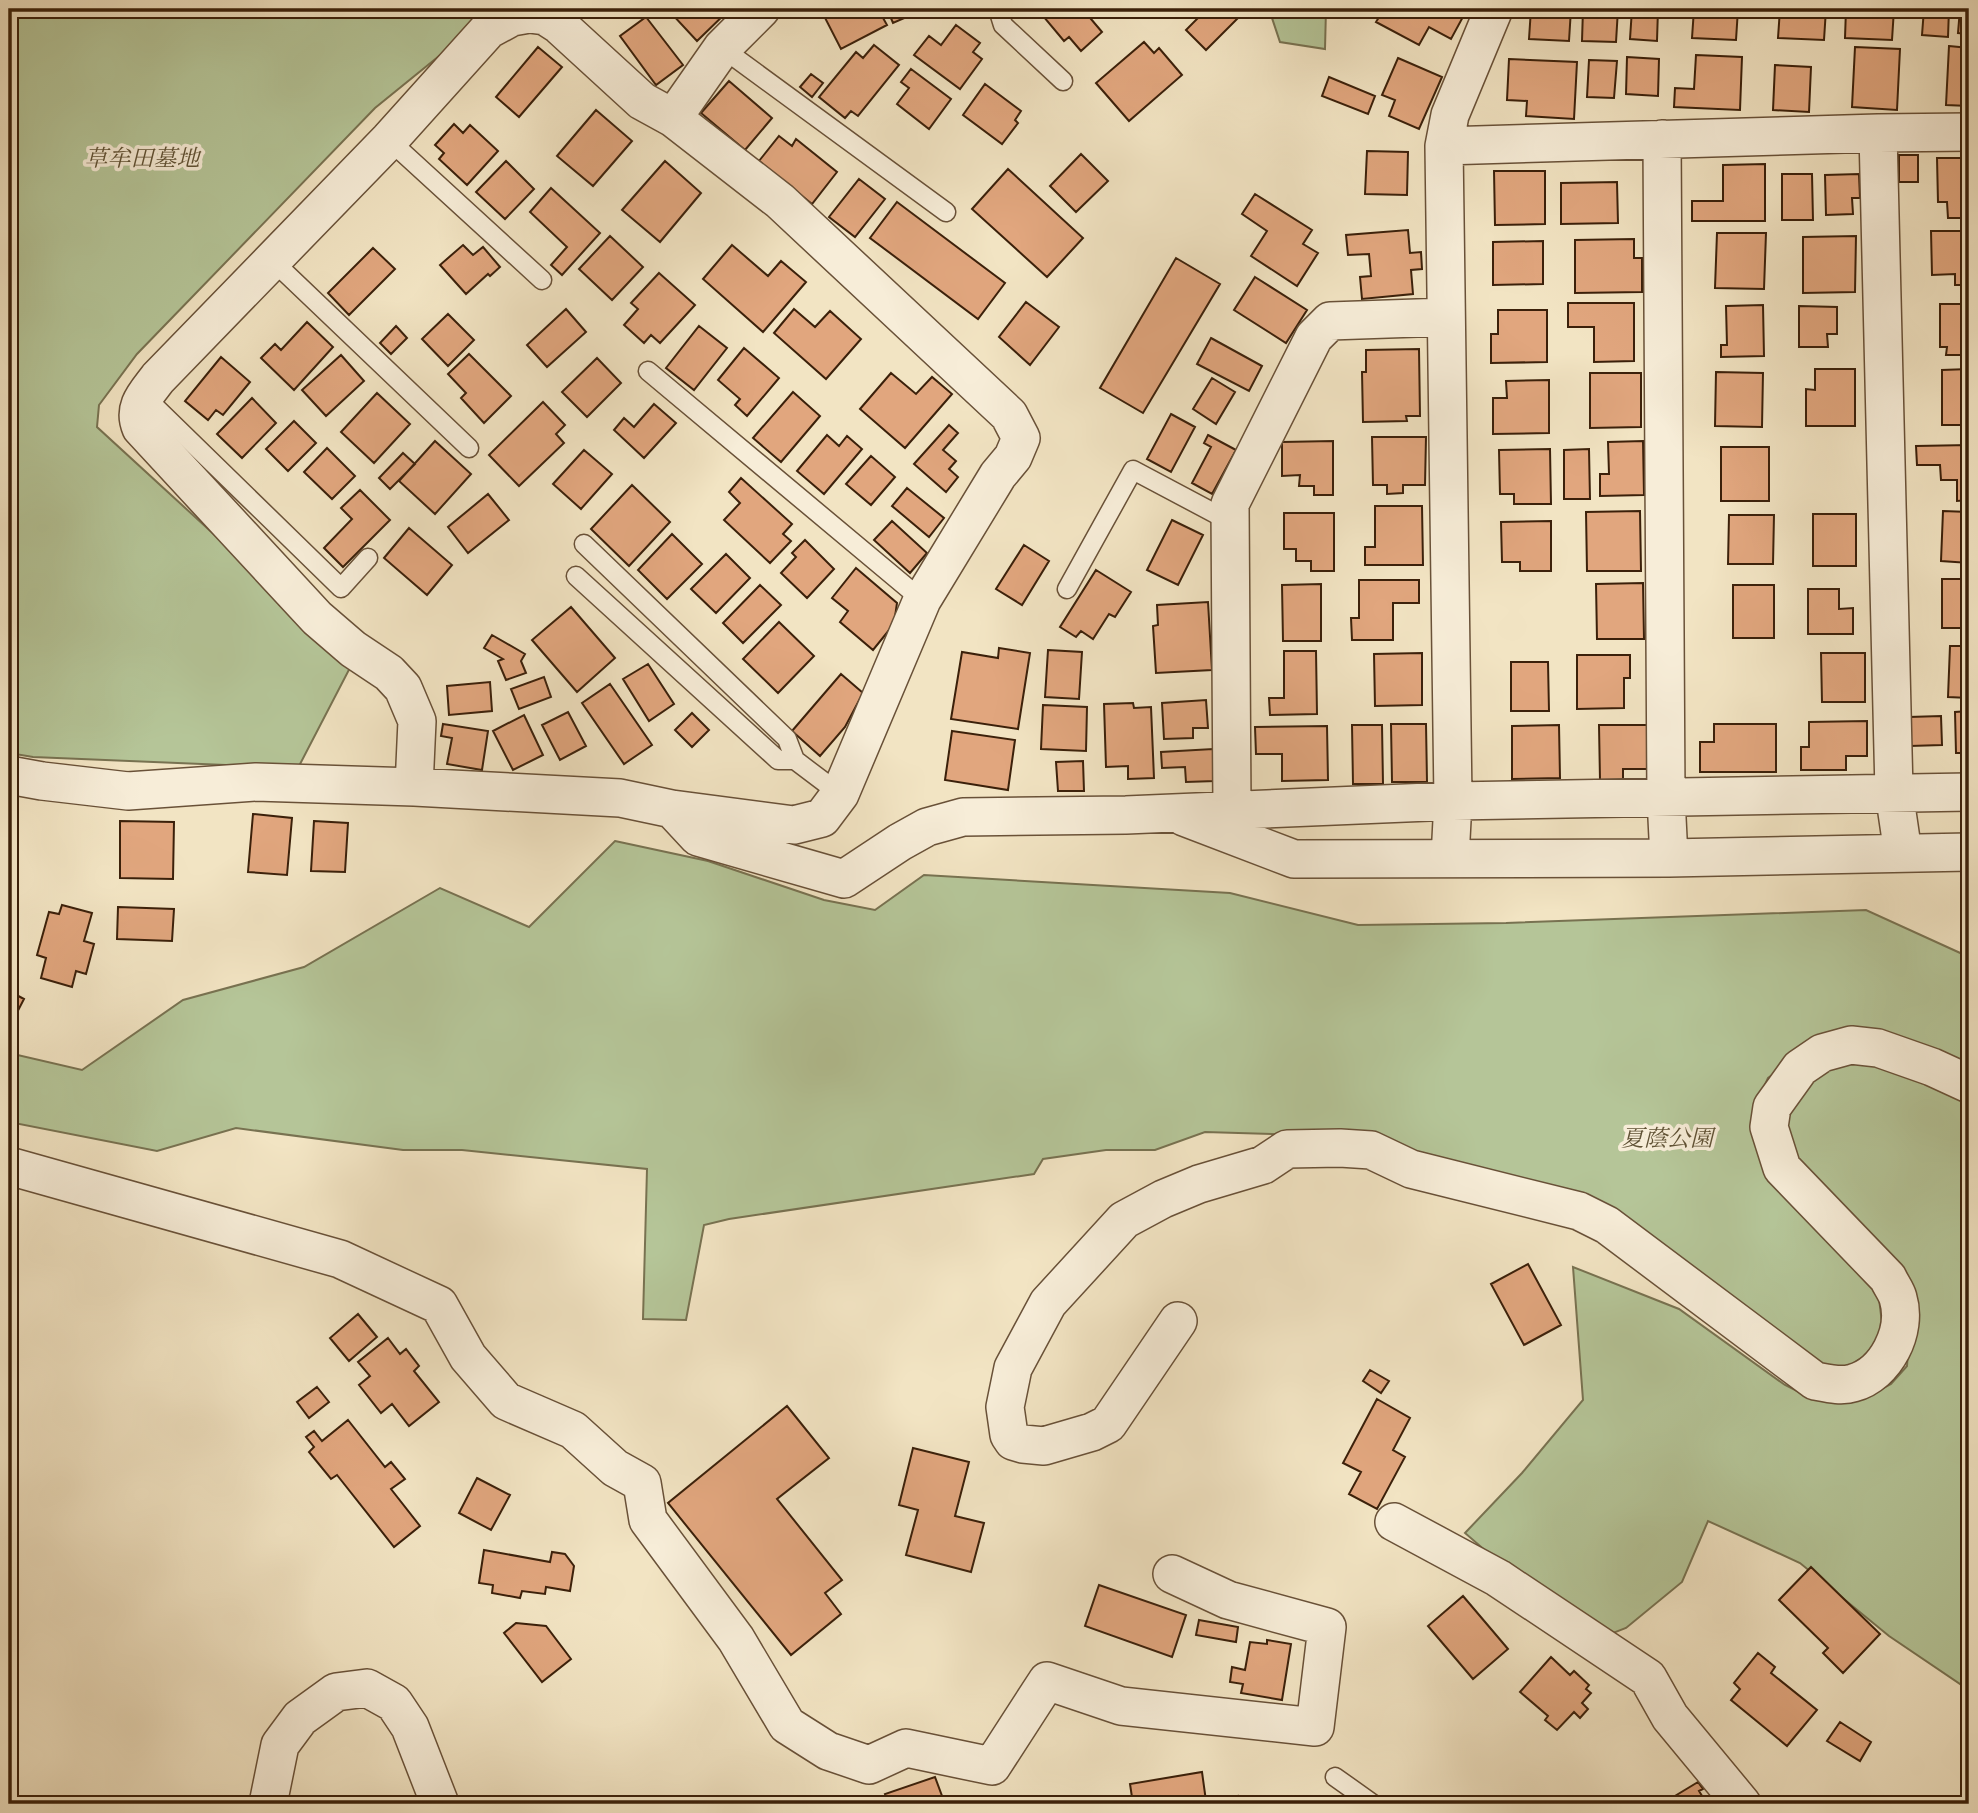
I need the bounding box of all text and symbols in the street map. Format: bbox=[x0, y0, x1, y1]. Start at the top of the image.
park label: 草牟田墓地 bbox=[85, 144, 203, 173]
park label: 夏蔭公園 bbox=[1621, 1124, 1717, 1153]

